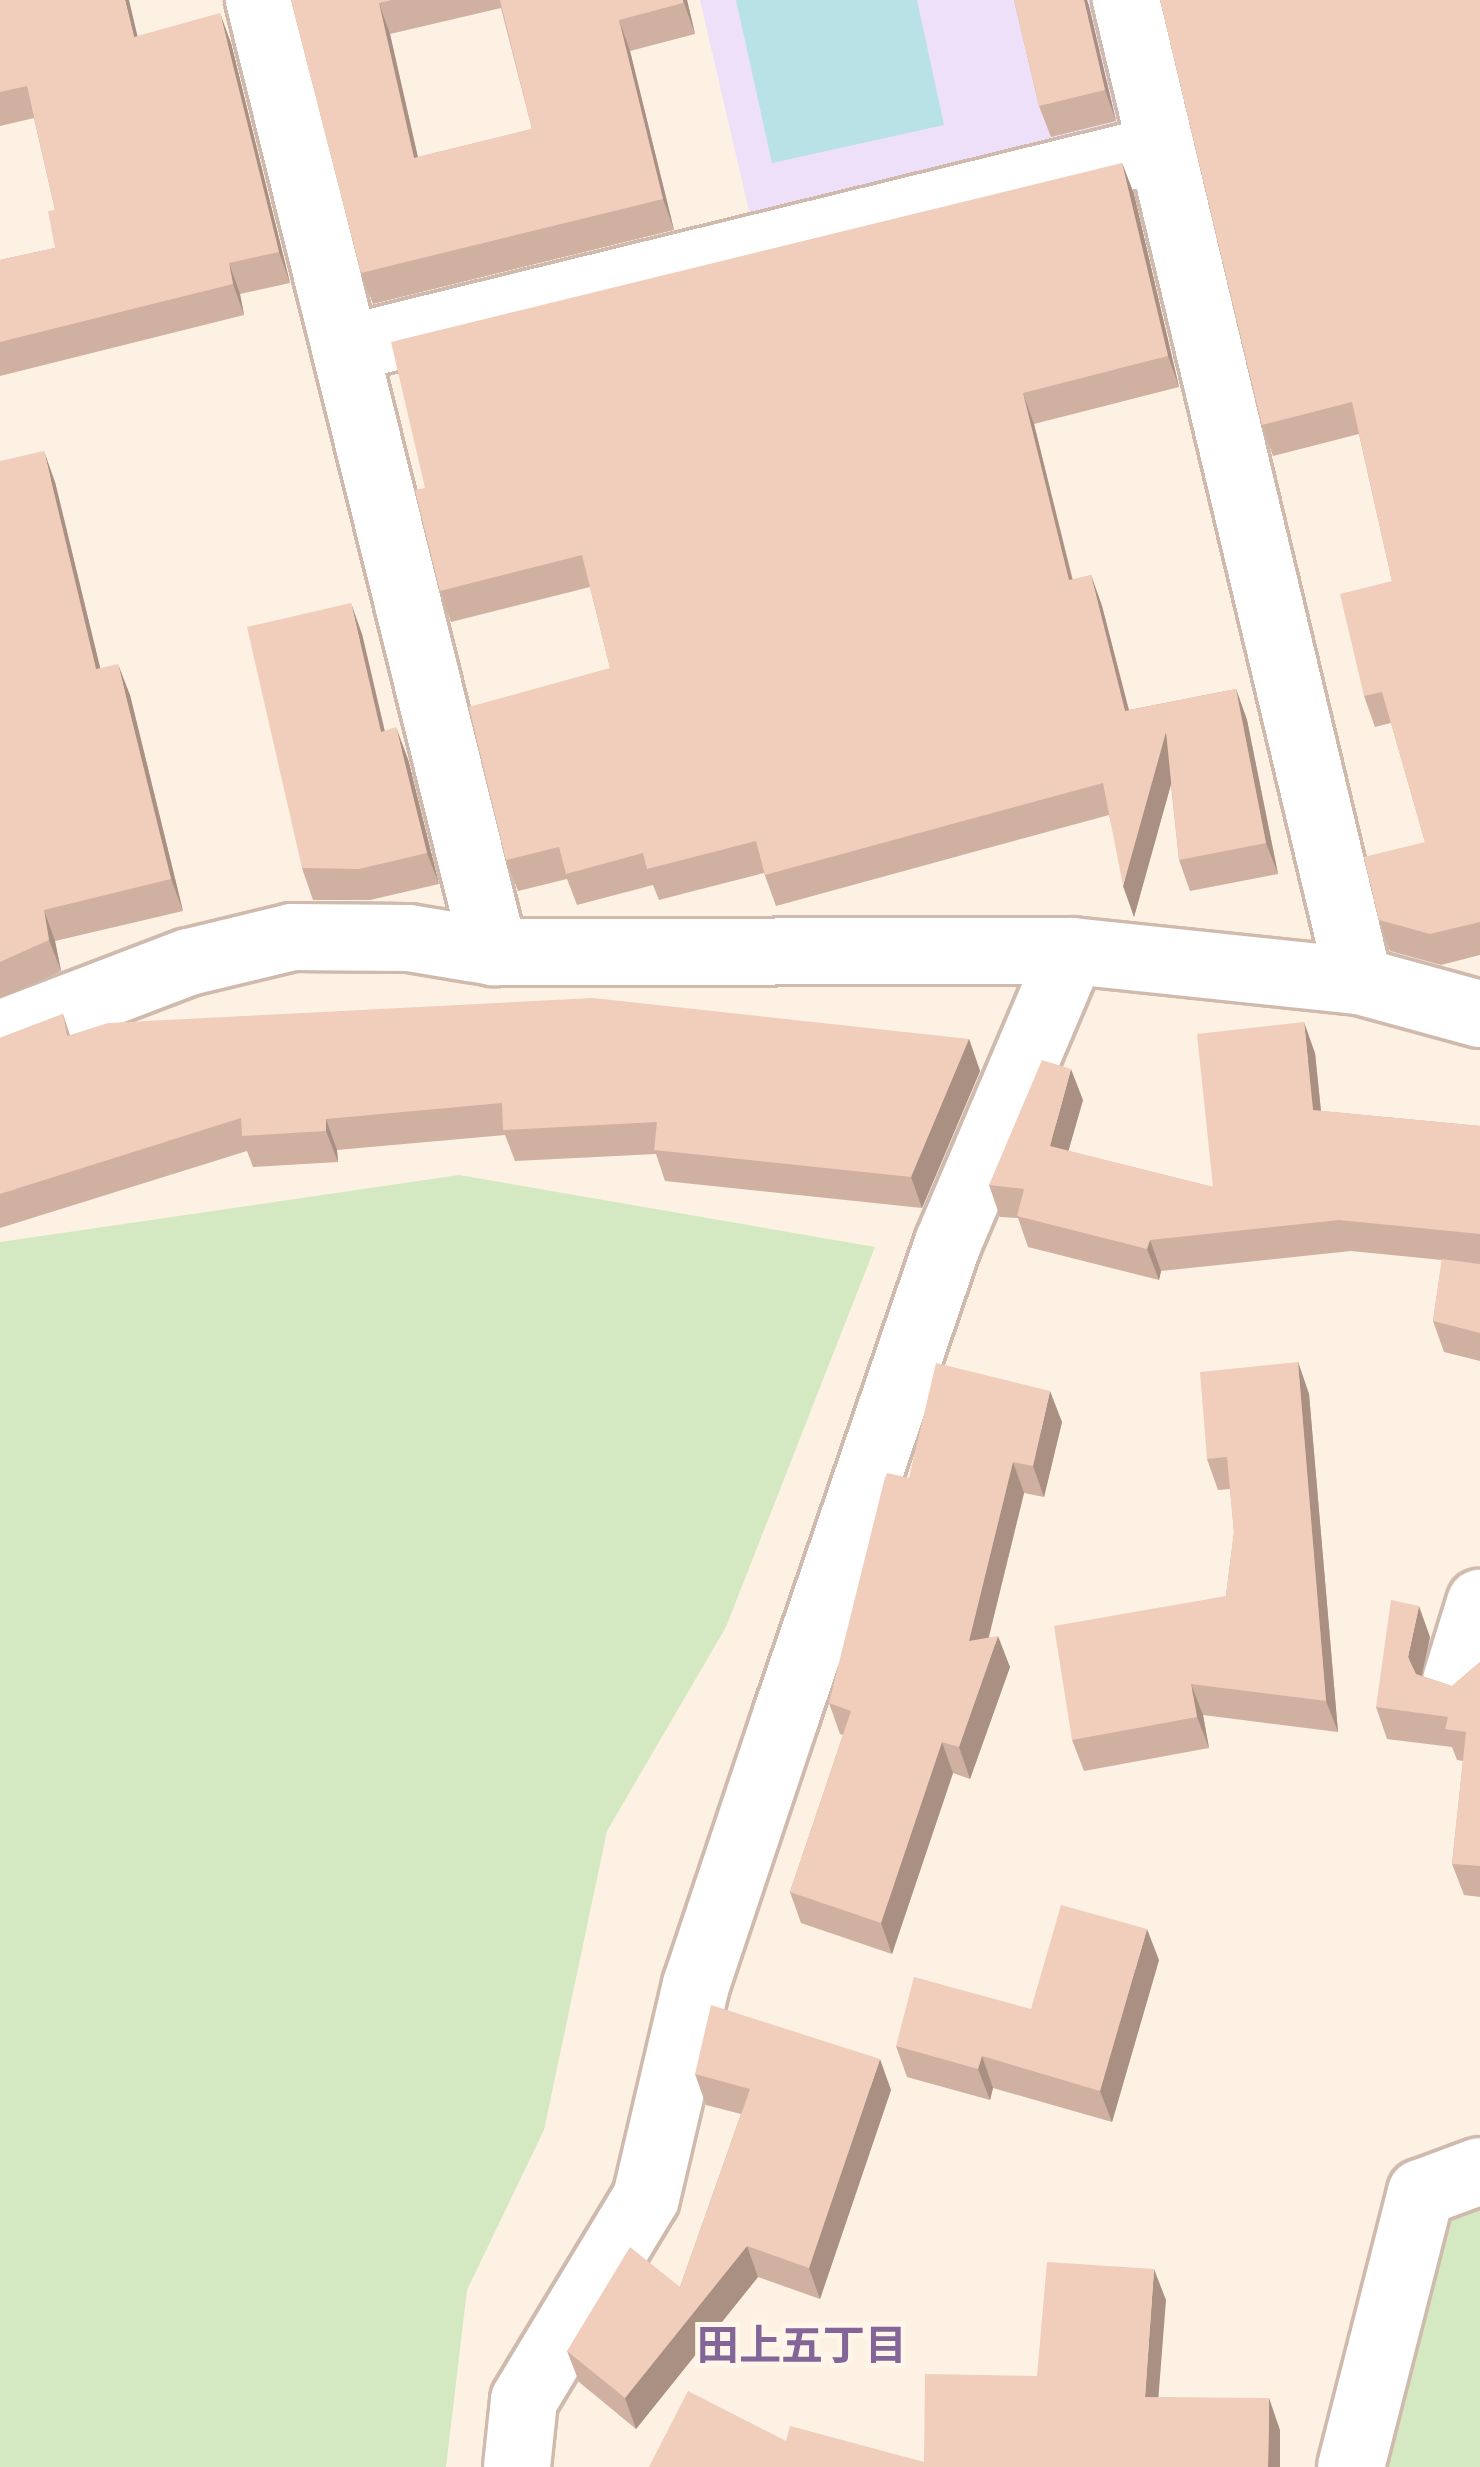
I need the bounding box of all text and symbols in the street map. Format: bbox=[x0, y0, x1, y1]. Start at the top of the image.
district label: 田上五丁目 bbox=[697, 2320, 907, 2370]

